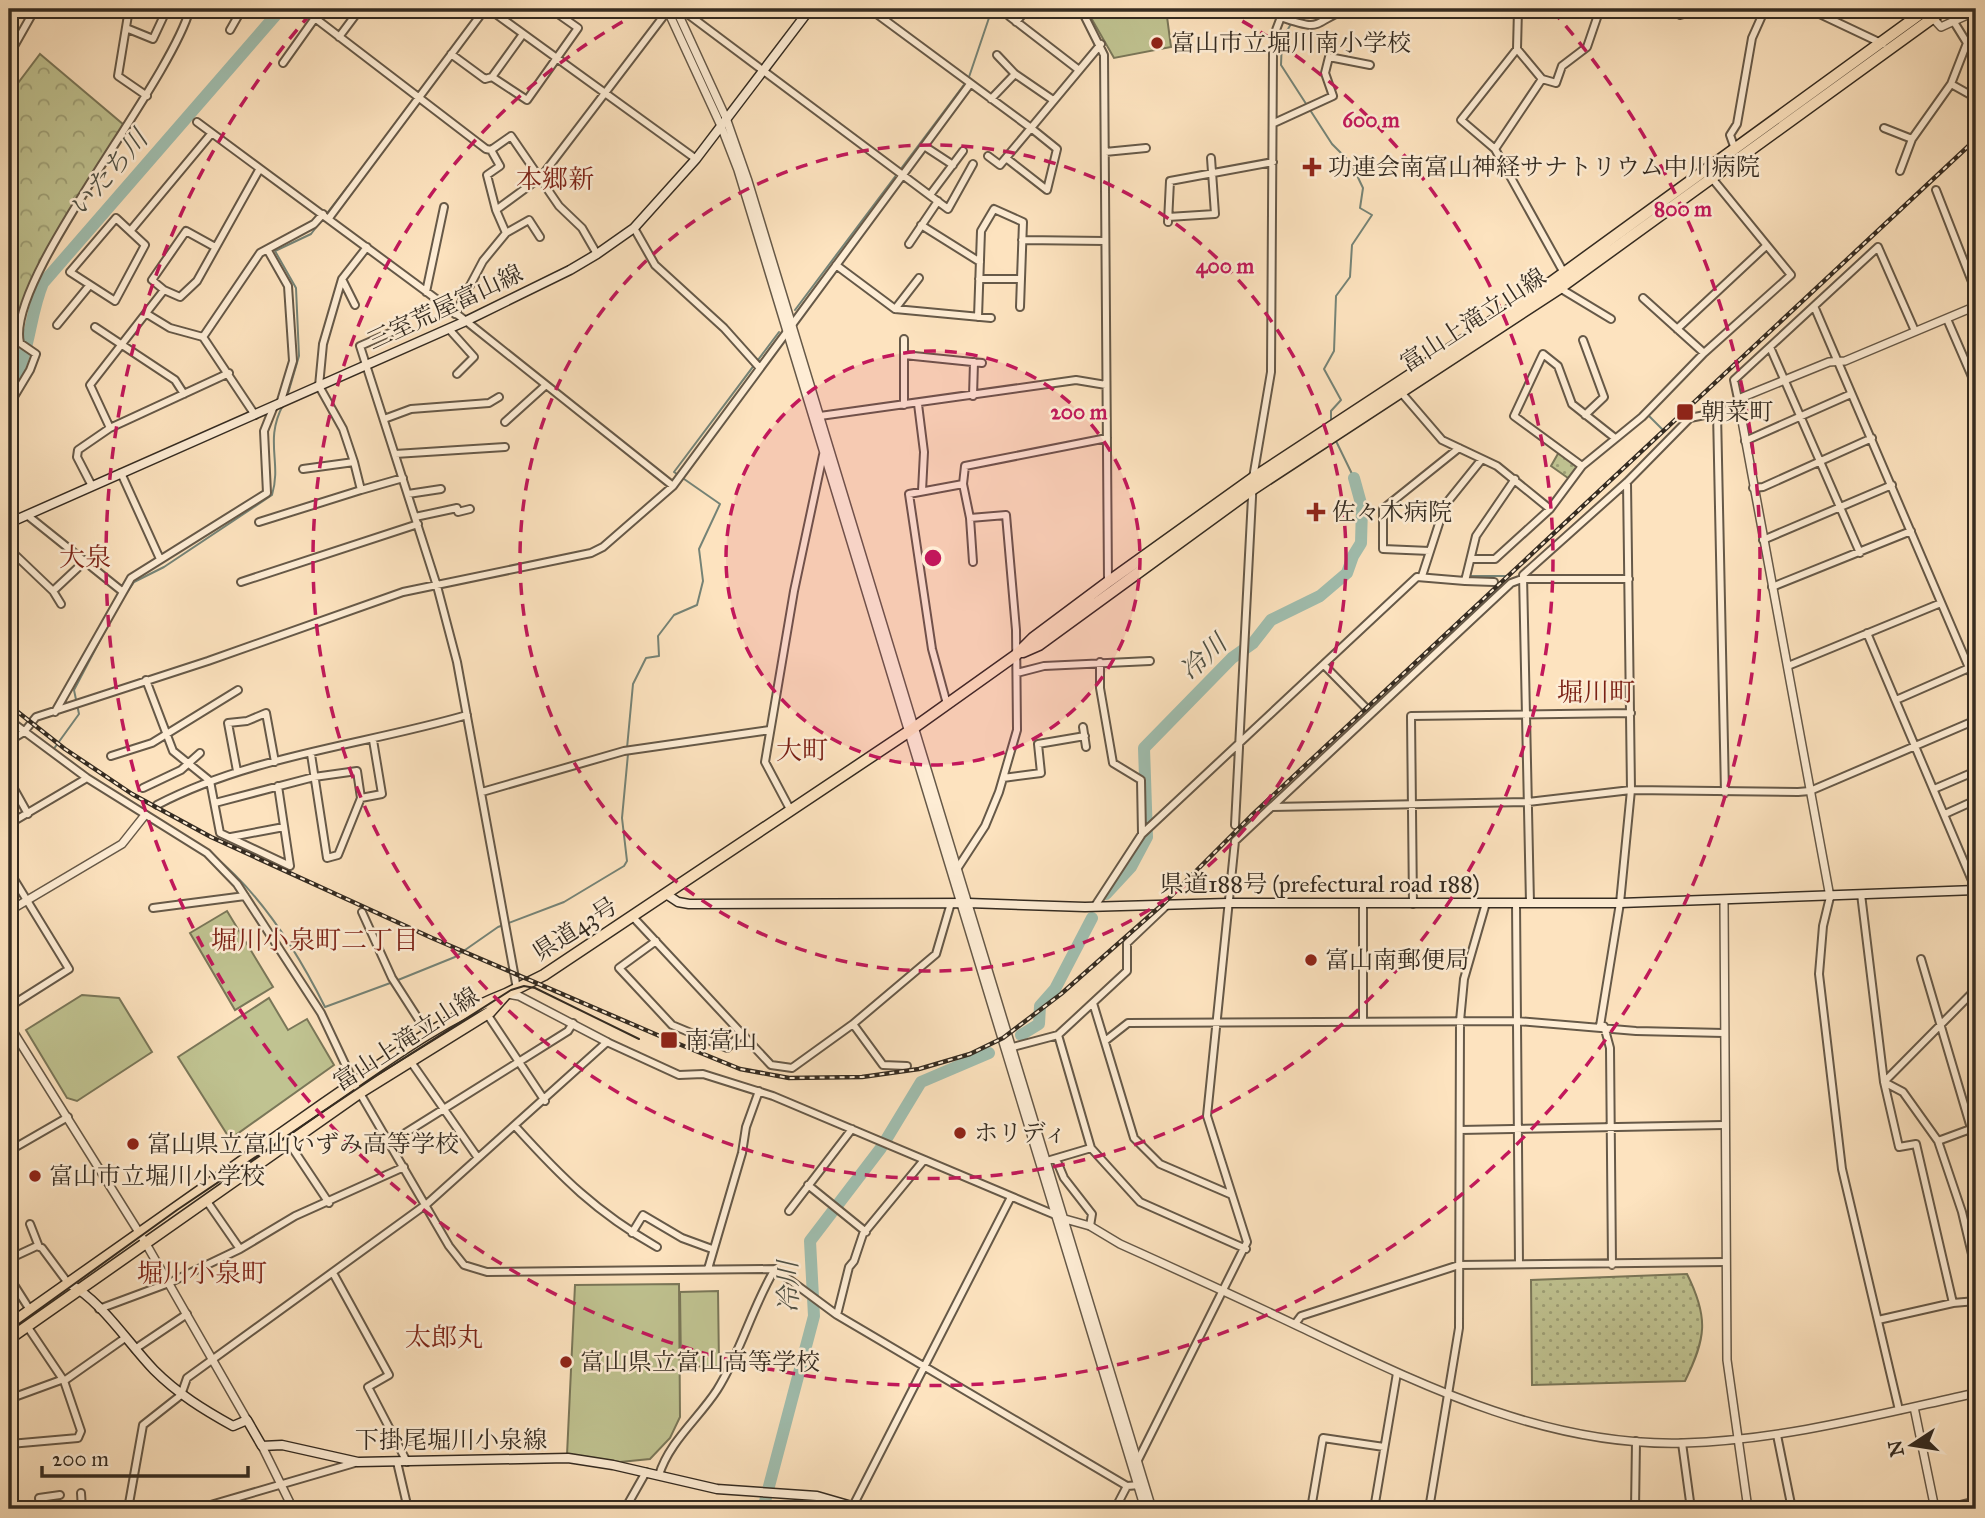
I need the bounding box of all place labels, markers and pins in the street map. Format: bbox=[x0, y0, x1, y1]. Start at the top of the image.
place label: 富山市立堀川南小学校 bbox=[1171, 28, 1411, 58]
marker: 富山市立堀川南小学校 bbox=[1149, 35, 1165, 51]
place label: 功連会南富山神経サナトリウム中川病院 bbox=[1328, 152, 1760, 182]
marker: 功連会南富山神経サナトリウム中川病院 bbox=[1302, 157, 1322, 177]
place label: 朝菜町 bbox=[1701, 397, 1773, 427]
marker: 朝菜町 bbox=[1675, 402, 1695, 422]
place label: 佐々木病院 bbox=[1332, 497, 1452, 527]
marker: 佐々木病院 bbox=[1306, 502, 1326, 522]
centre of rings bbox=[921, 546, 945, 570]
place label: 富山南郵便局 bbox=[1325, 945, 1469, 975]
marker: 富山南郵便局 bbox=[1303, 952, 1319, 968]
place label: 南富山 bbox=[685, 1025, 757, 1055]
marker: 南富山 bbox=[659, 1030, 679, 1050]
place label: ホリディ bbox=[974, 1118, 1068, 1148]
marker: ホリディ bbox=[952, 1125, 968, 1141]
place label: 富山県立富山いずみ高等学校 bbox=[147, 1129, 459, 1159]
marker: 富山県立富山いずみ高等学校 bbox=[125, 1136, 141, 1152]
place label: 富山市立堀川小学校 bbox=[49, 1161, 265, 1191]
marker: 富山市立堀川小学校 bbox=[27, 1168, 43, 1184]
place label: 富山県立富山高等学校 bbox=[580, 1347, 820, 1377]
marker: 富山県立富山高等学校 bbox=[558, 1354, 574, 1370]

